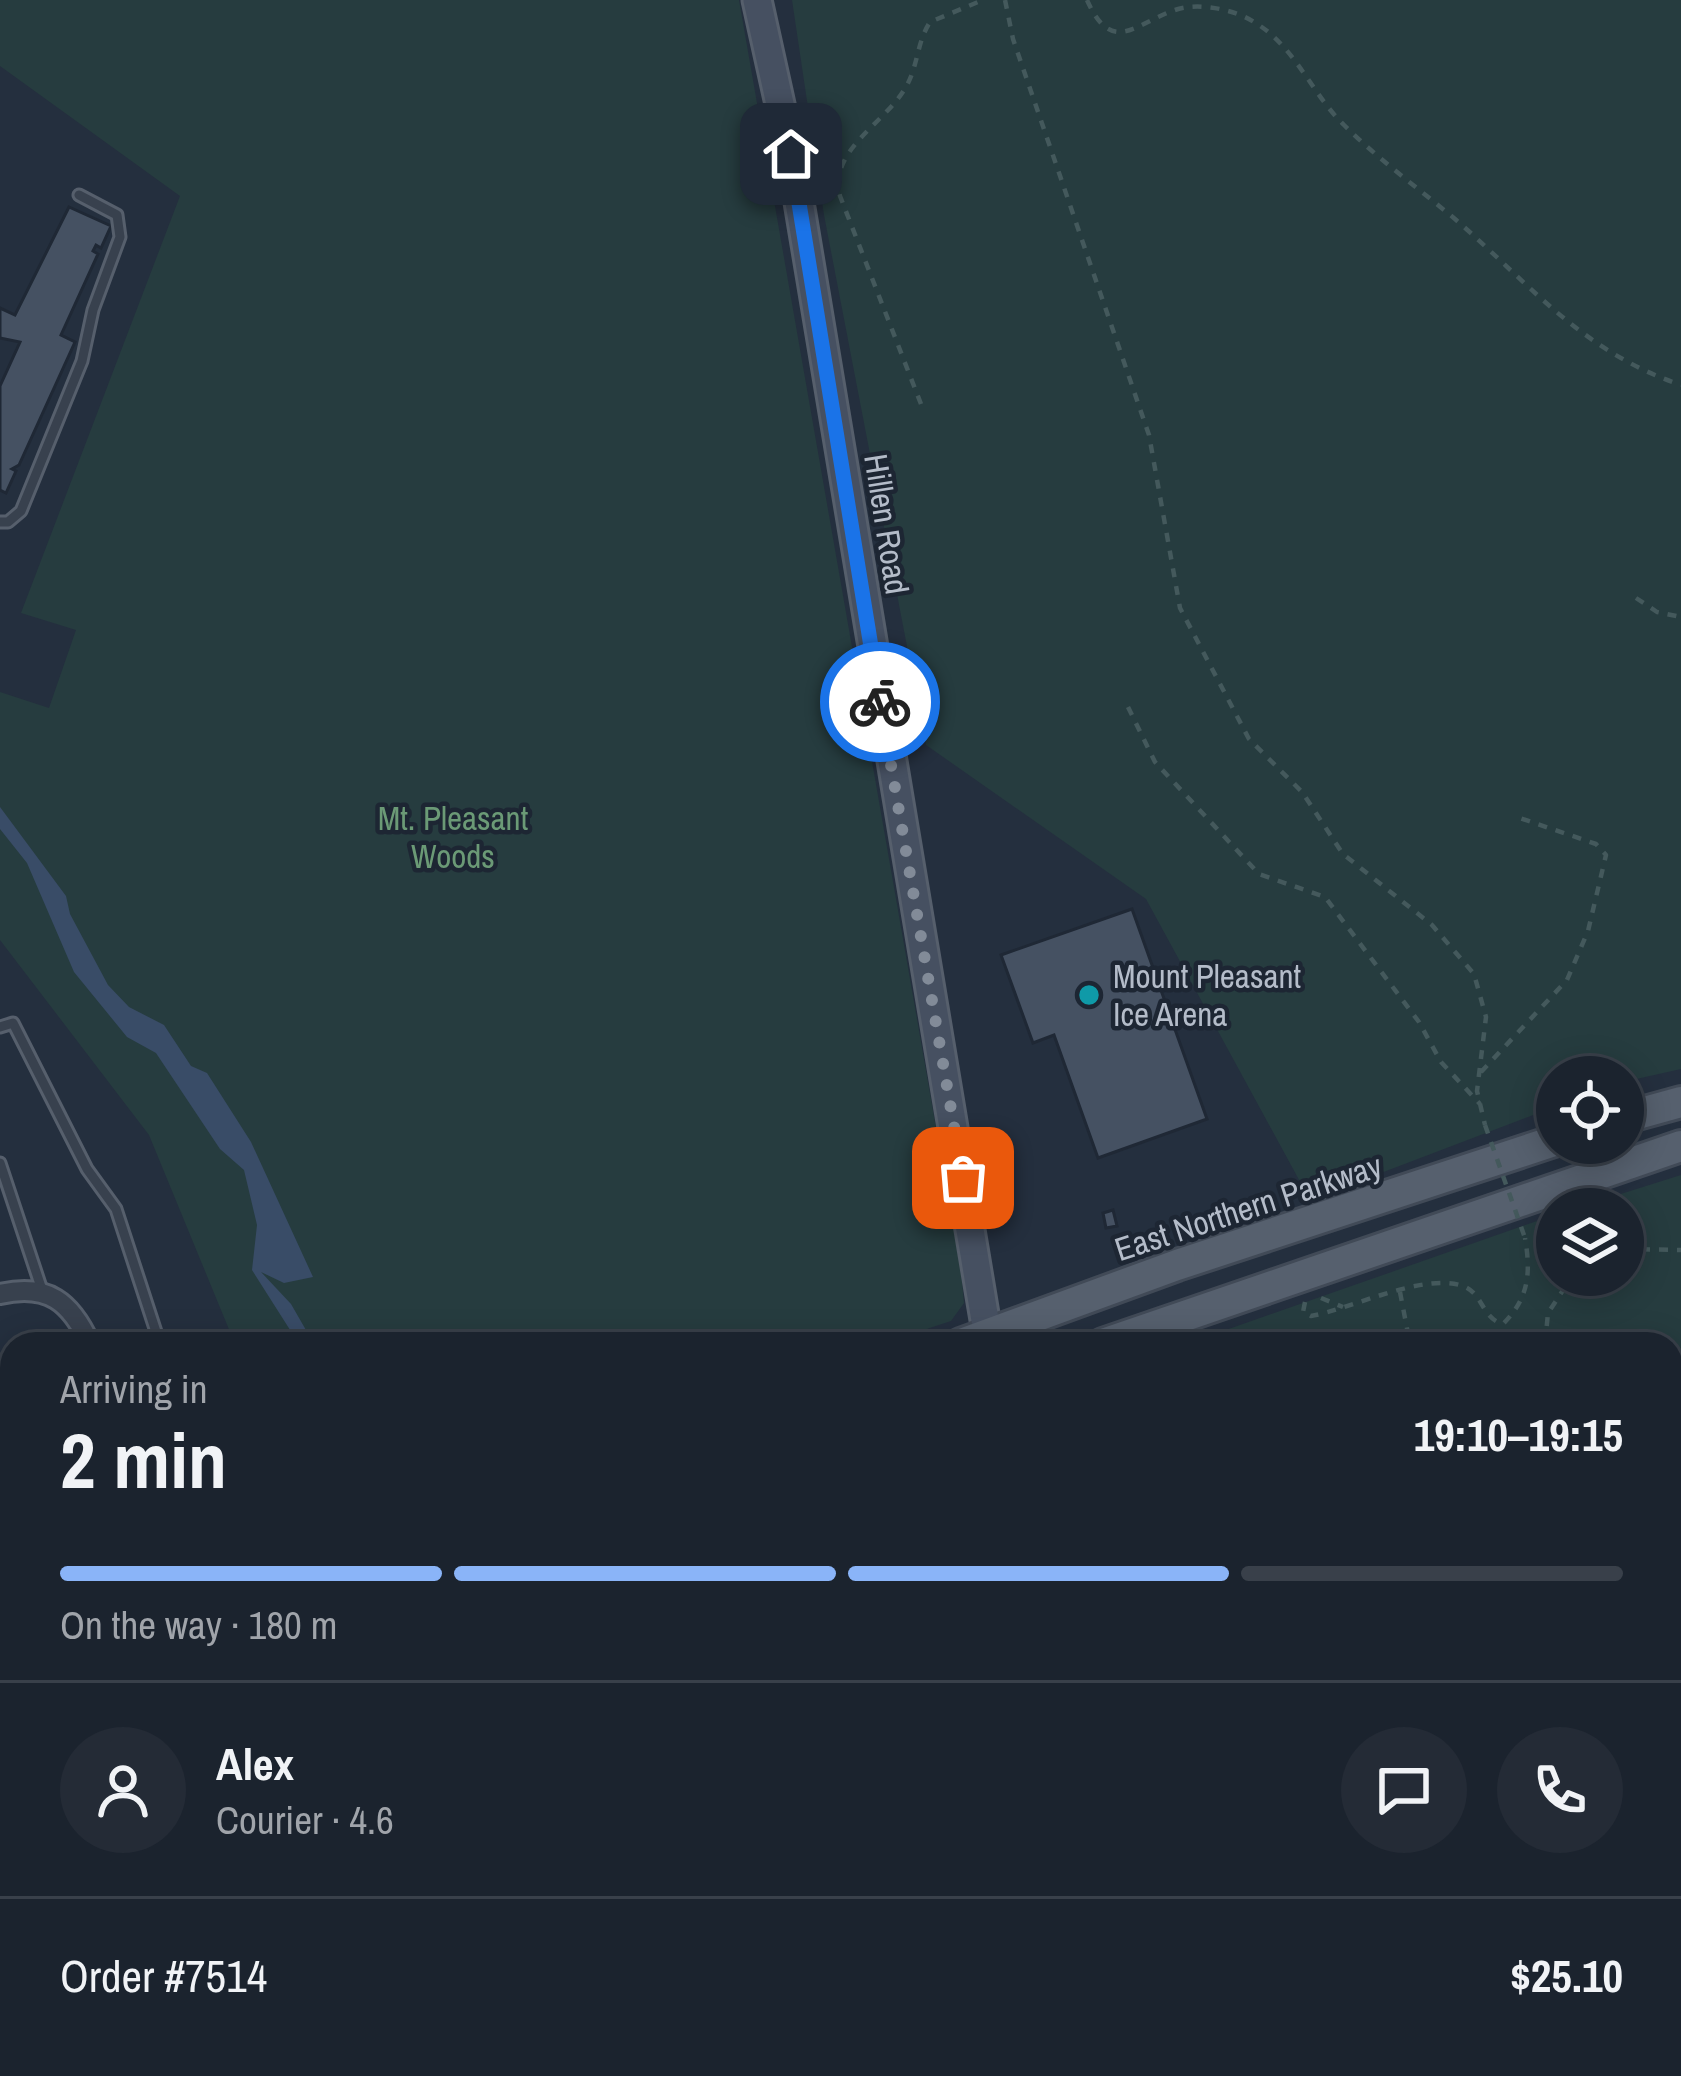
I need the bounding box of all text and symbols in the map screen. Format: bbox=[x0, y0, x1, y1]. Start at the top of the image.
pin bbox=[740, 103, 842, 205]
icon: home bbox=[758, 121, 824, 187]
street label: Hillen Road bbox=[854, 451, 920, 597]
courier bbox=[820, 642, 940, 762]
icon: bike bbox=[847, 669, 913, 735]
park label: Mt. Pleasant Woods bbox=[378, 796, 528, 878]
place label: Mount Pleasant Ice Arena bbox=[1113, 954, 1301, 1036]
marker: Mount Pleasant Ice Arena bbox=[1076, 982, 1102, 1008]
map controls bbox=[1536, 1056, 1644, 1296]
button: locate bbox=[1536, 1056, 1644, 1164]
pin bbox=[912, 1127, 1014, 1229]
street label: East Northern Parkway bbox=[1109, 1143, 1388, 1271]
icon: bag bbox=[930, 1145, 996, 1211]
button: layers bbox=[1536, 1188, 1644, 1296]
text: Arriving in bbox=[60, 1363, 208, 1415]
text: 19:10–19:15 bbox=[1414, 1404, 1623, 1465]
text: 2 min bbox=[60, 1407, 227, 1512]
text: On the way · 180 m bbox=[60, 1599, 337, 1651]
button: person bbox=[60, 1727, 186, 1853]
button: chat bbox=[1341, 1727, 1467, 1853]
button: phone bbox=[1497, 1727, 1623, 1853]
text: Alex bbox=[216, 1733, 294, 1794]
text: Courier · 4.6 bbox=[216, 1794, 394, 1846]
text: Order #7514 bbox=[60, 1945, 267, 2006]
text: $25.10 bbox=[1510, 1945, 1623, 2006]

